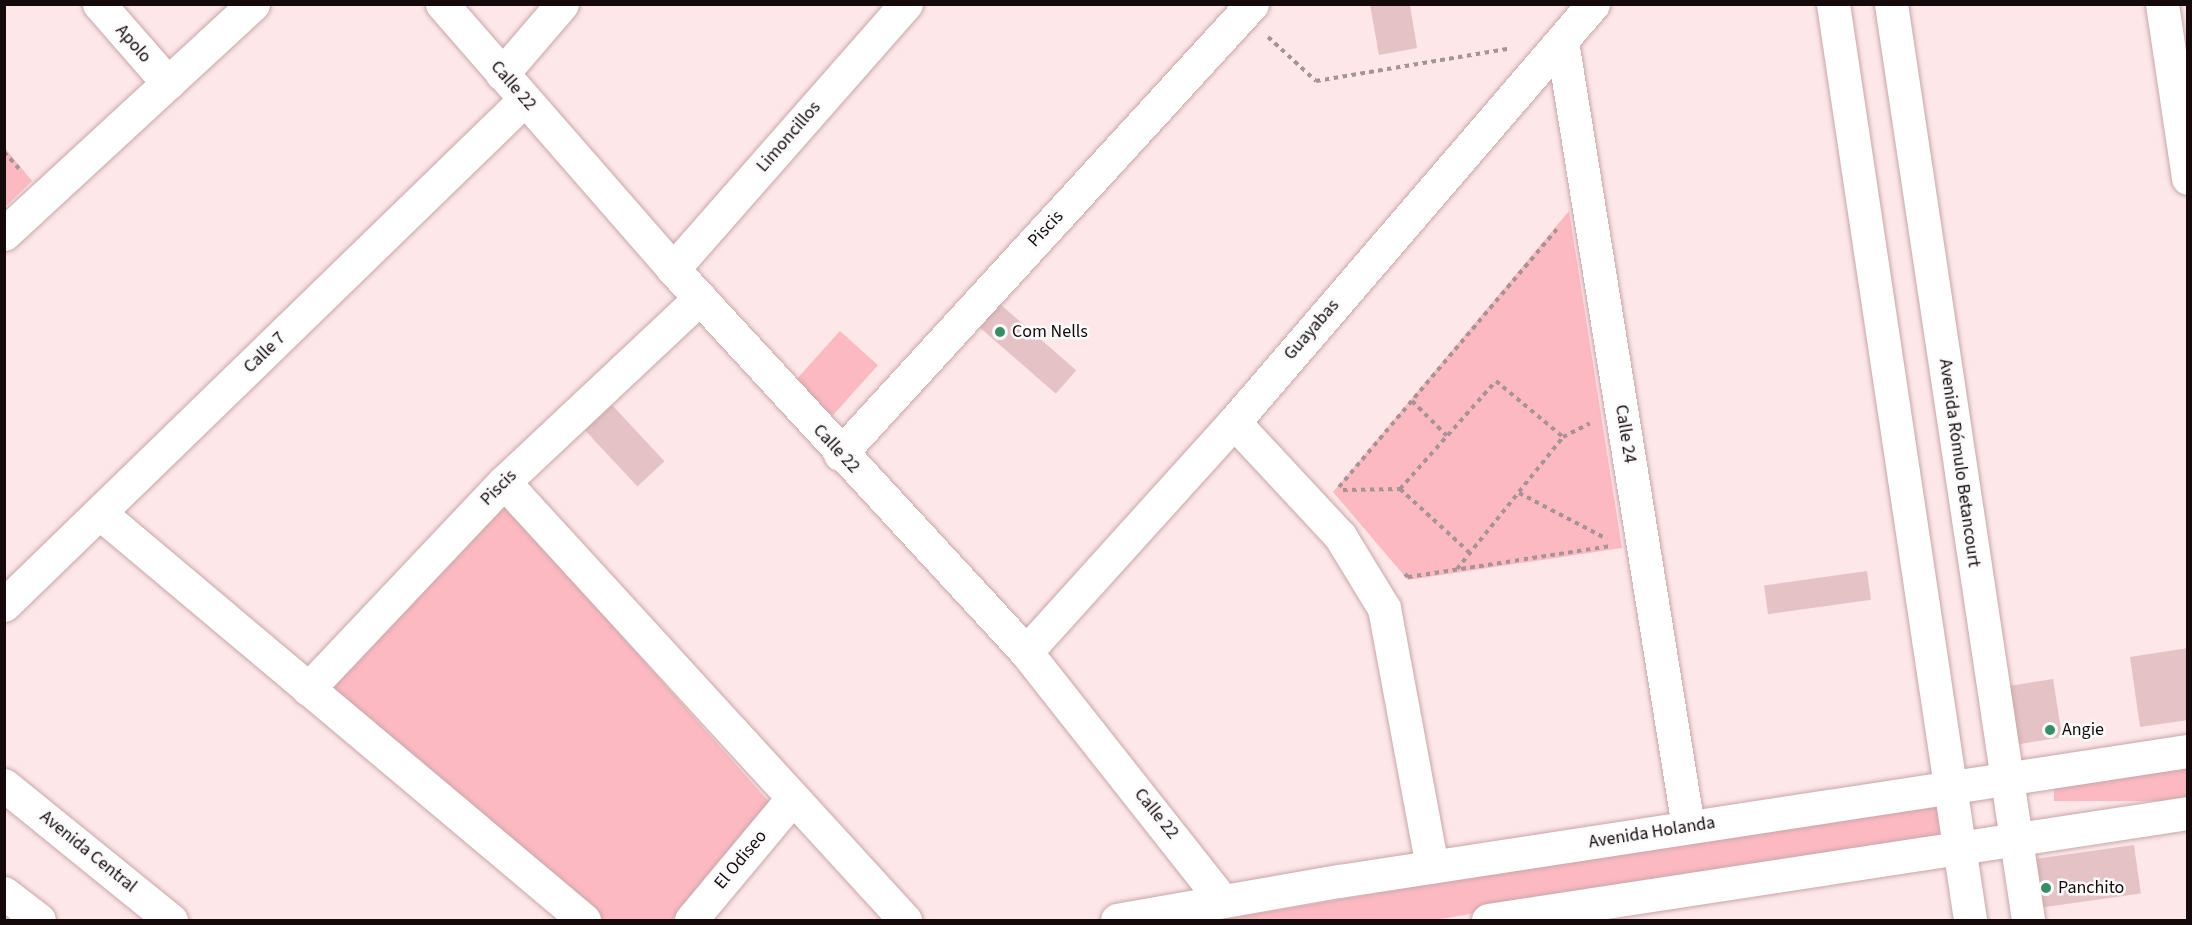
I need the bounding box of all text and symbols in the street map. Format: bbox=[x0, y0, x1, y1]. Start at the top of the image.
street label: Apolo bbox=[110, 20, 156, 68]
street label: Calle 22 bbox=[486, 57, 540, 115]
street label: Limoncillos bbox=[752, 97, 826, 177]
street label: Piscis bbox=[1024, 206, 1068, 252]
street label: Guayabas bbox=[1280, 295, 1344, 365]
place label: Com Nells bbox=[1012, 321, 1088, 343]
marker: Com Nells bbox=[993, 325, 1007, 339]
street label: Calle 7 bbox=[240, 328, 290, 378]
street label: Avenida Rómulo Betancourt bbox=[1934, 358, 1984, 568]
street label: Calle 24 bbox=[1610, 403, 1640, 465]
street label: Calle 22 bbox=[808, 420, 864, 478]
street label: Piscis bbox=[476, 465, 522, 511]
place label: Angie bbox=[2062, 719, 2104, 741]
marker: Angie bbox=[2043, 723, 2057, 737]
street label: Calle 22 bbox=[1129, 784, 1183, 844]
street label: Avenida Central bbox=[35, 806, 141, 898]
street label: Avenida Holanda bbox=[1587, 812, 1717, 854]
street label: El Odiseo bbox=[710, 826, 772, 894]
place label: Panchito bbox=[2058, 877, 2124, 899]
marker: Panchito bbox=[2039, 881, 2053, 895]

